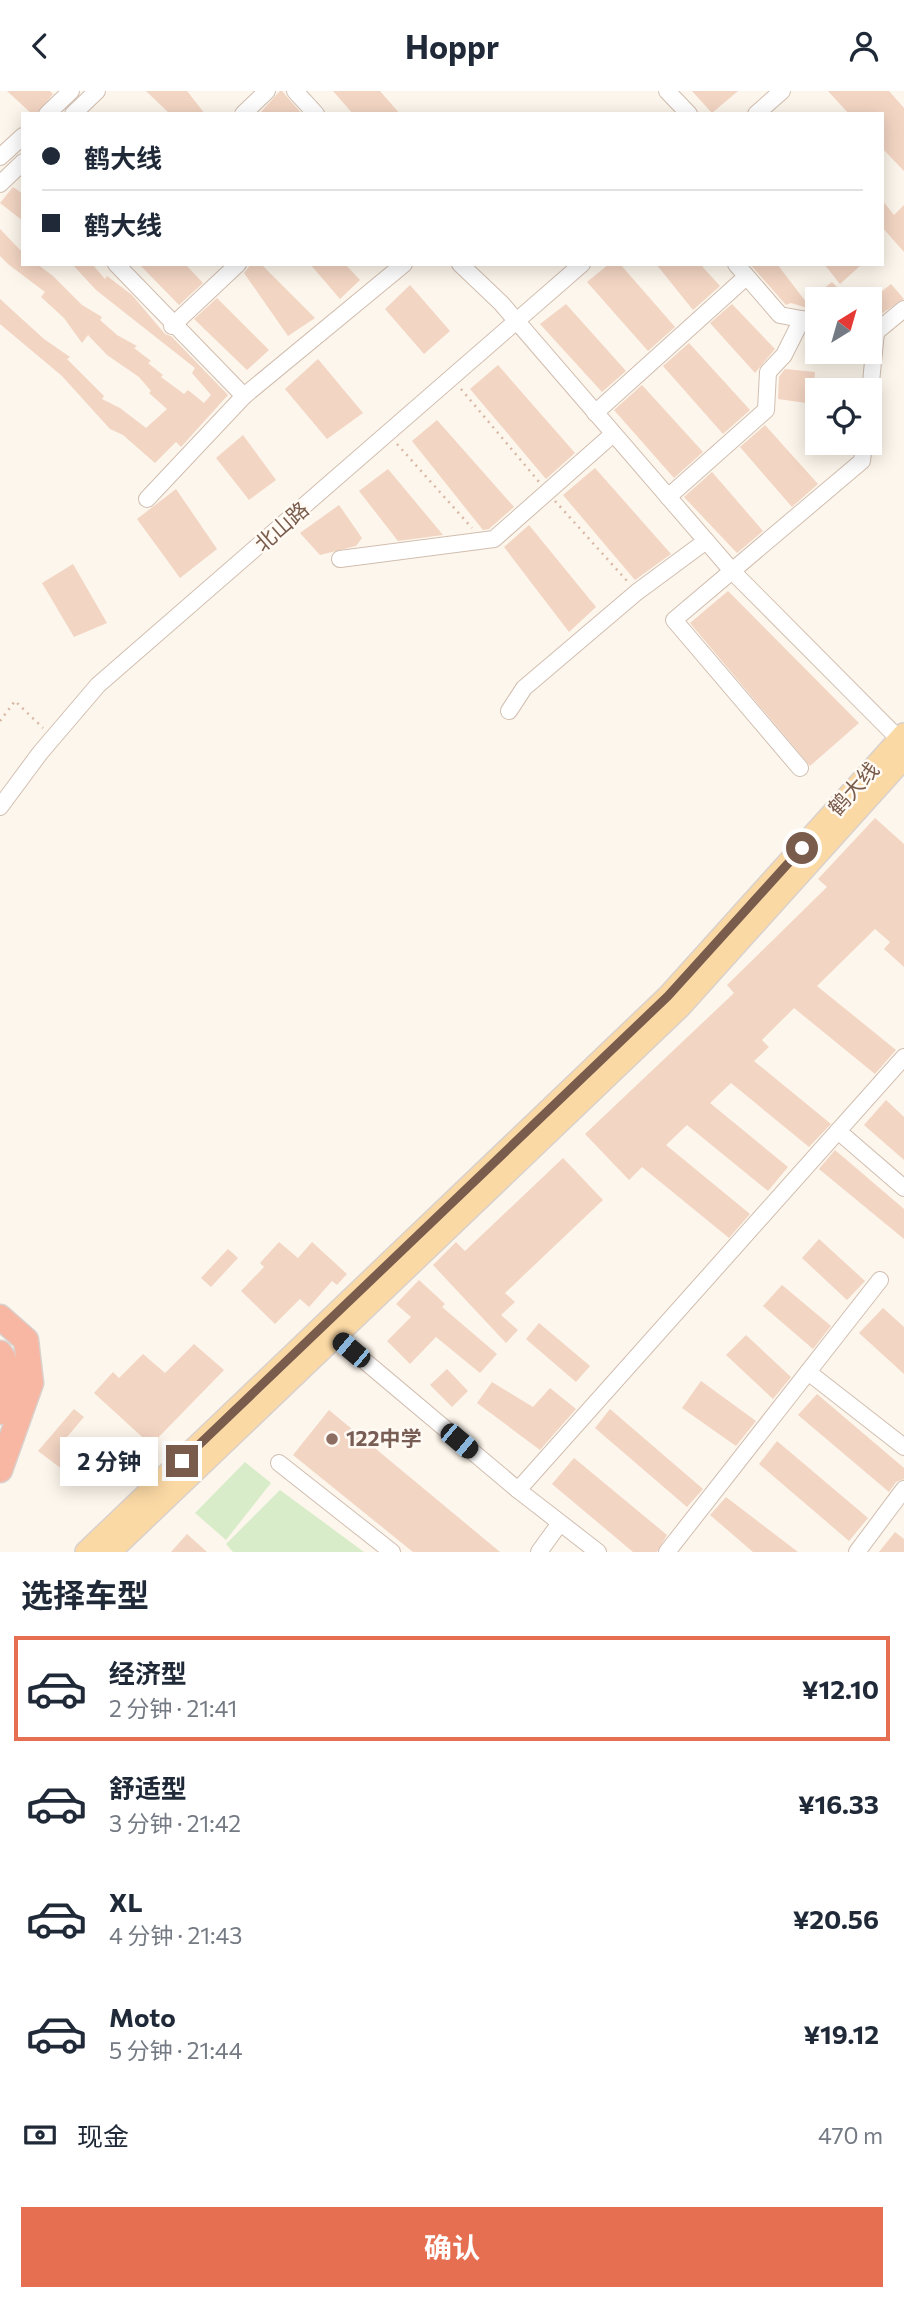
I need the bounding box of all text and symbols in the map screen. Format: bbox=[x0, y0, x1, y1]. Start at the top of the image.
text: Hoppr bbox=[405, 26, 499, 66]
icon: back bbox=[21, 27, 59, 65]
icon: person bbox=[845, 27, 883, 65]
text: 鹤大线 bbox=[84, 142, 162, 173]
text: 鹤大线 bbox=[84, 209, 162, 240]
north arrow bbox=[805, 287, 882, 364]
map controls bbox=[805, 287, 882, 455]
button: locate bbox=[805, 378, 882, 455]
street label: 北山路 bbox=[249, 496, 313, 556]
street label: 鹤大线 bbox=[823, 756, 883, 820]
route start bbox=[786, 832, 818, 864]
car bbox=[329, 1328, 374, 1372]
car bbox=[437, 1419, 482, 1463]
place label: 122中学 bbox=[346, 1425, 421, 1450]
marker: 122中学 bbox=[324, 1431, 340, 1447]
callout: 2 分钟 bbox=[60, 1437, 158, 1485]
route end bbox=[166, 1445, 198, 1477]
text: 2 分钟 bbox=[77, 1447, 141, 1475]
text: 选择车型 bbox=[21, 1574, 149, 1614]
icon: car bbox=[25, 1657, 88, 1720]
text: 经济型 bbox=[109, 1657, 187, 1688]
text: ¥12.10 bbox=[802, 1673, 879, 1704]
text: 2 分钟 · 21:41 bbox=[109, 1694, 237, 1722]
icon: car bbox=[25, 1772, 88, 1835]
text: 舒适型 bbox=[109, 1772, 187, 1803]
text: ¥16.33 bbox=[798, 1788, 879, 1819]
text: 3 分钟 · 21:42 bbox=[109, 1809, 241, 1837]
text: XL bbox=[109, 1886, 143, 1917]
icon: car bbox=[25, 1887, 88, 1950]
text: ¥20.56 bbox=[793, 1903, 879, 1934]
text: 4 分钟 · 21:43 bbox=[109, 1921, 242, 1949]
text: Moto bbox=[109, 2001, 176, 2032]
icon: car bbox=[25, 2002, 88, 2065]
text: ¥19.12 bbox=[803, 2018, 879, 2049]
text: 5 分钟 · 21:44 bbox=[109, 2036, 242, 2064]
icon: cash bbox=[21, 2116, 59, 2154]
text: 现金 bbox=[77, 2120, 129, 2151]
text: 470 m bbox=[818, 2121, 883, 2149]
button: 确认 bbox=[21, 2207, 883, 2287]

